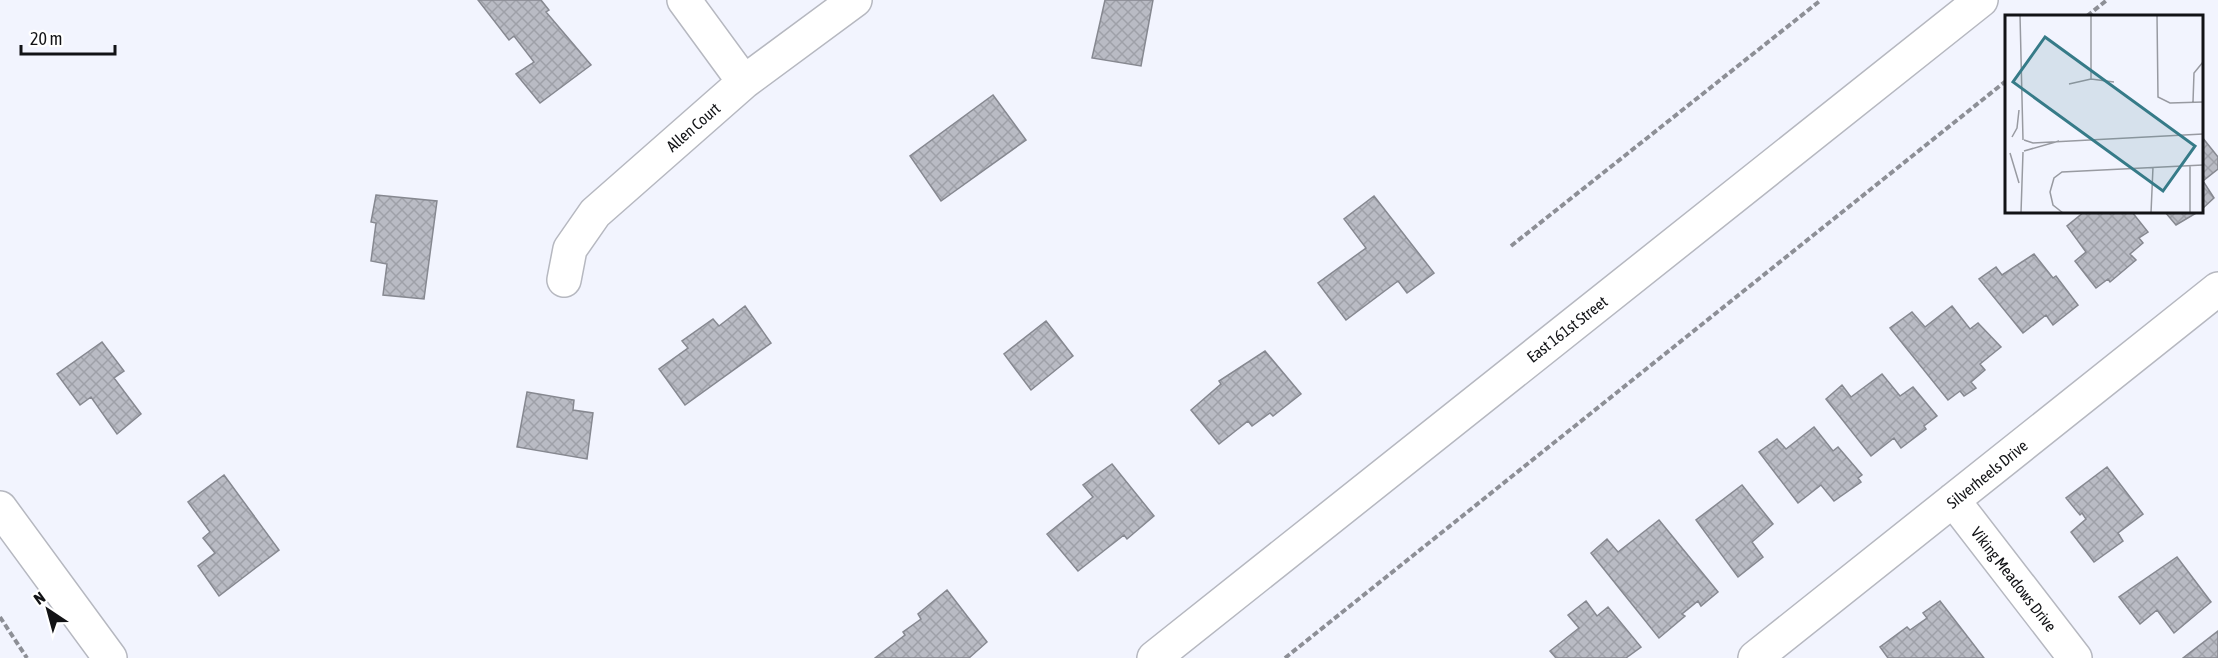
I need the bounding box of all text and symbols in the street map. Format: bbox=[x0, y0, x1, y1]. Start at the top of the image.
inset map bbox=[2005, 15, 2203, 213]
scale bar bbox=[21, 18, 116, 56]
text: 20 m bbox=[30, 28, 62, 49]
street label: Allen Court bbox=[663, 99, 724, 155]
street label: East 161st Street bbox=[1523, 292, 1611, 366]
street label: Silverheels Drive bbox=[1943, 436, 2031, 512]
street label: Viking Meadows Drive bbox=[1967, 523, 2060, 635]
north arrow bbox=[18, 580, 78, 640]
text: N bbox=[30, 588, 48, 608]

